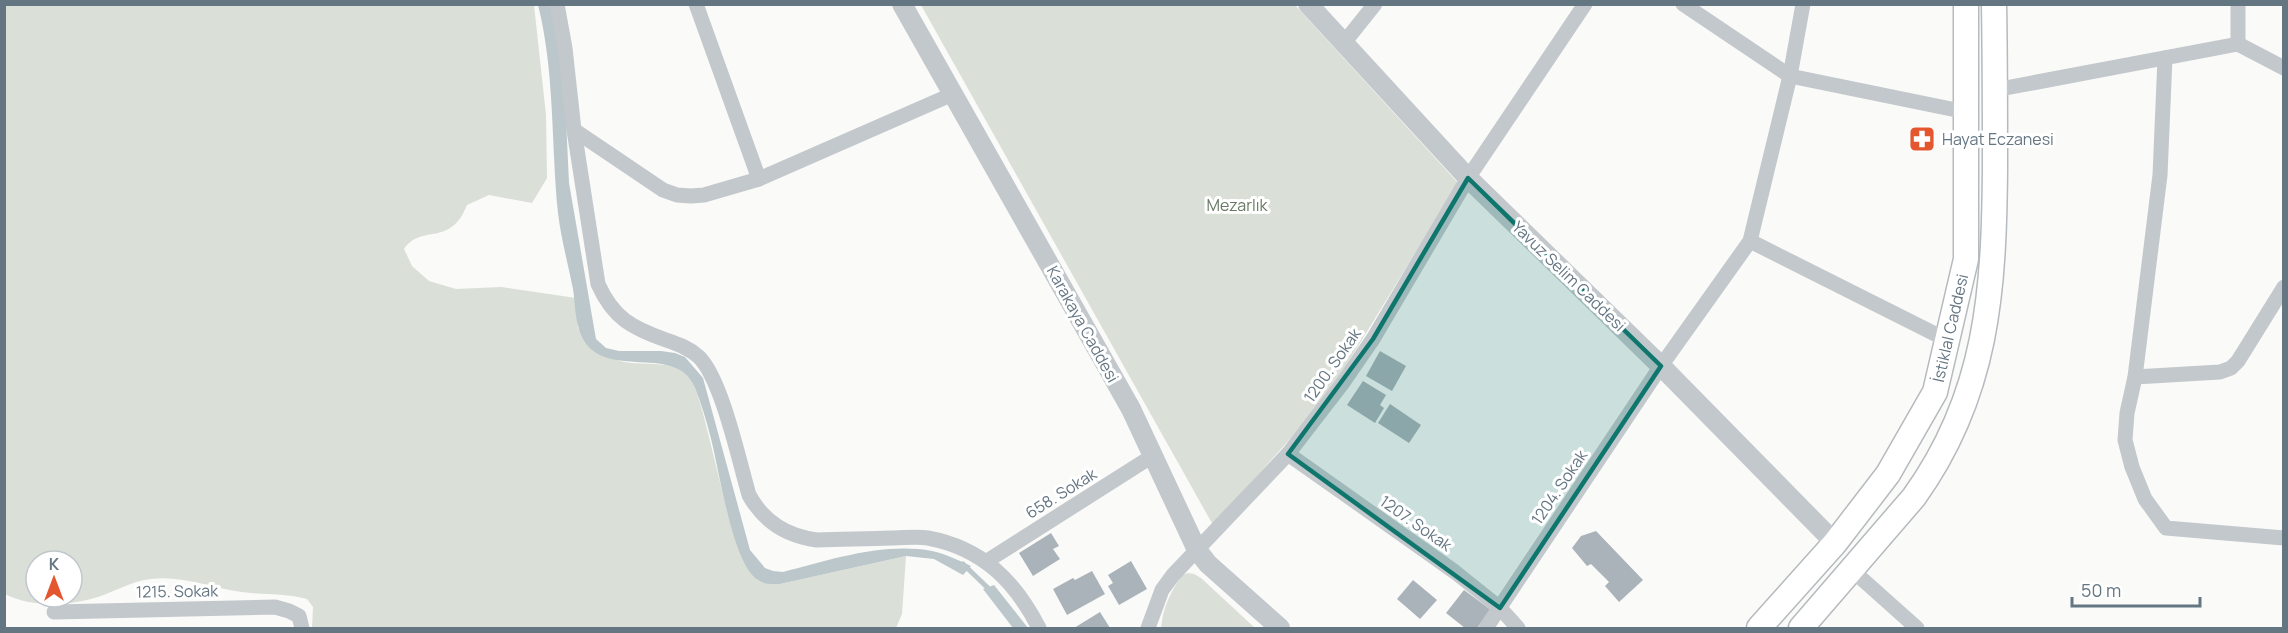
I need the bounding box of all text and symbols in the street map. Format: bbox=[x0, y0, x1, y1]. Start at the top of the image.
pharmacy icon: Hayat Eczanesi bbox=[1907, 124, 1937, 154]
place label: Hayat Eczanesi bbox=[1942, 128, 2054, 150]
park label: Mezarlık bbox=[1207, 194, 1268, 216]
street label: Yavuz Selim Caddesi bbox=[1508, 216, 1630, 336]
street label: Karakaya Caddesi bbox=[1042, 262, 1124, 386]
street label: İstiklal Caddesi bbox=[1927, 272, 1973, 384]
street label: 1200. Sokak bbox=[1298, 323, 1366, 407]
street label: 1204. Sokak bbox=[1526, 444, 1593, 529]
street label: 658. Sokak bbox=[1021, 462, 1102, 523]
street label: 1207. Sokak bbox=[1376, 490, 1457, 557]
north arrow bbox=[24, 549, 84, 609]
text: K bbox=[49, 553, 60, 575]
scale bar bbox=[2072, 570, 2200, 608]
text: 50 m bbox=[2081, 578, 2121, 602]
street label: 1215. Sokak bbox=[136, 579, 219, 603]

